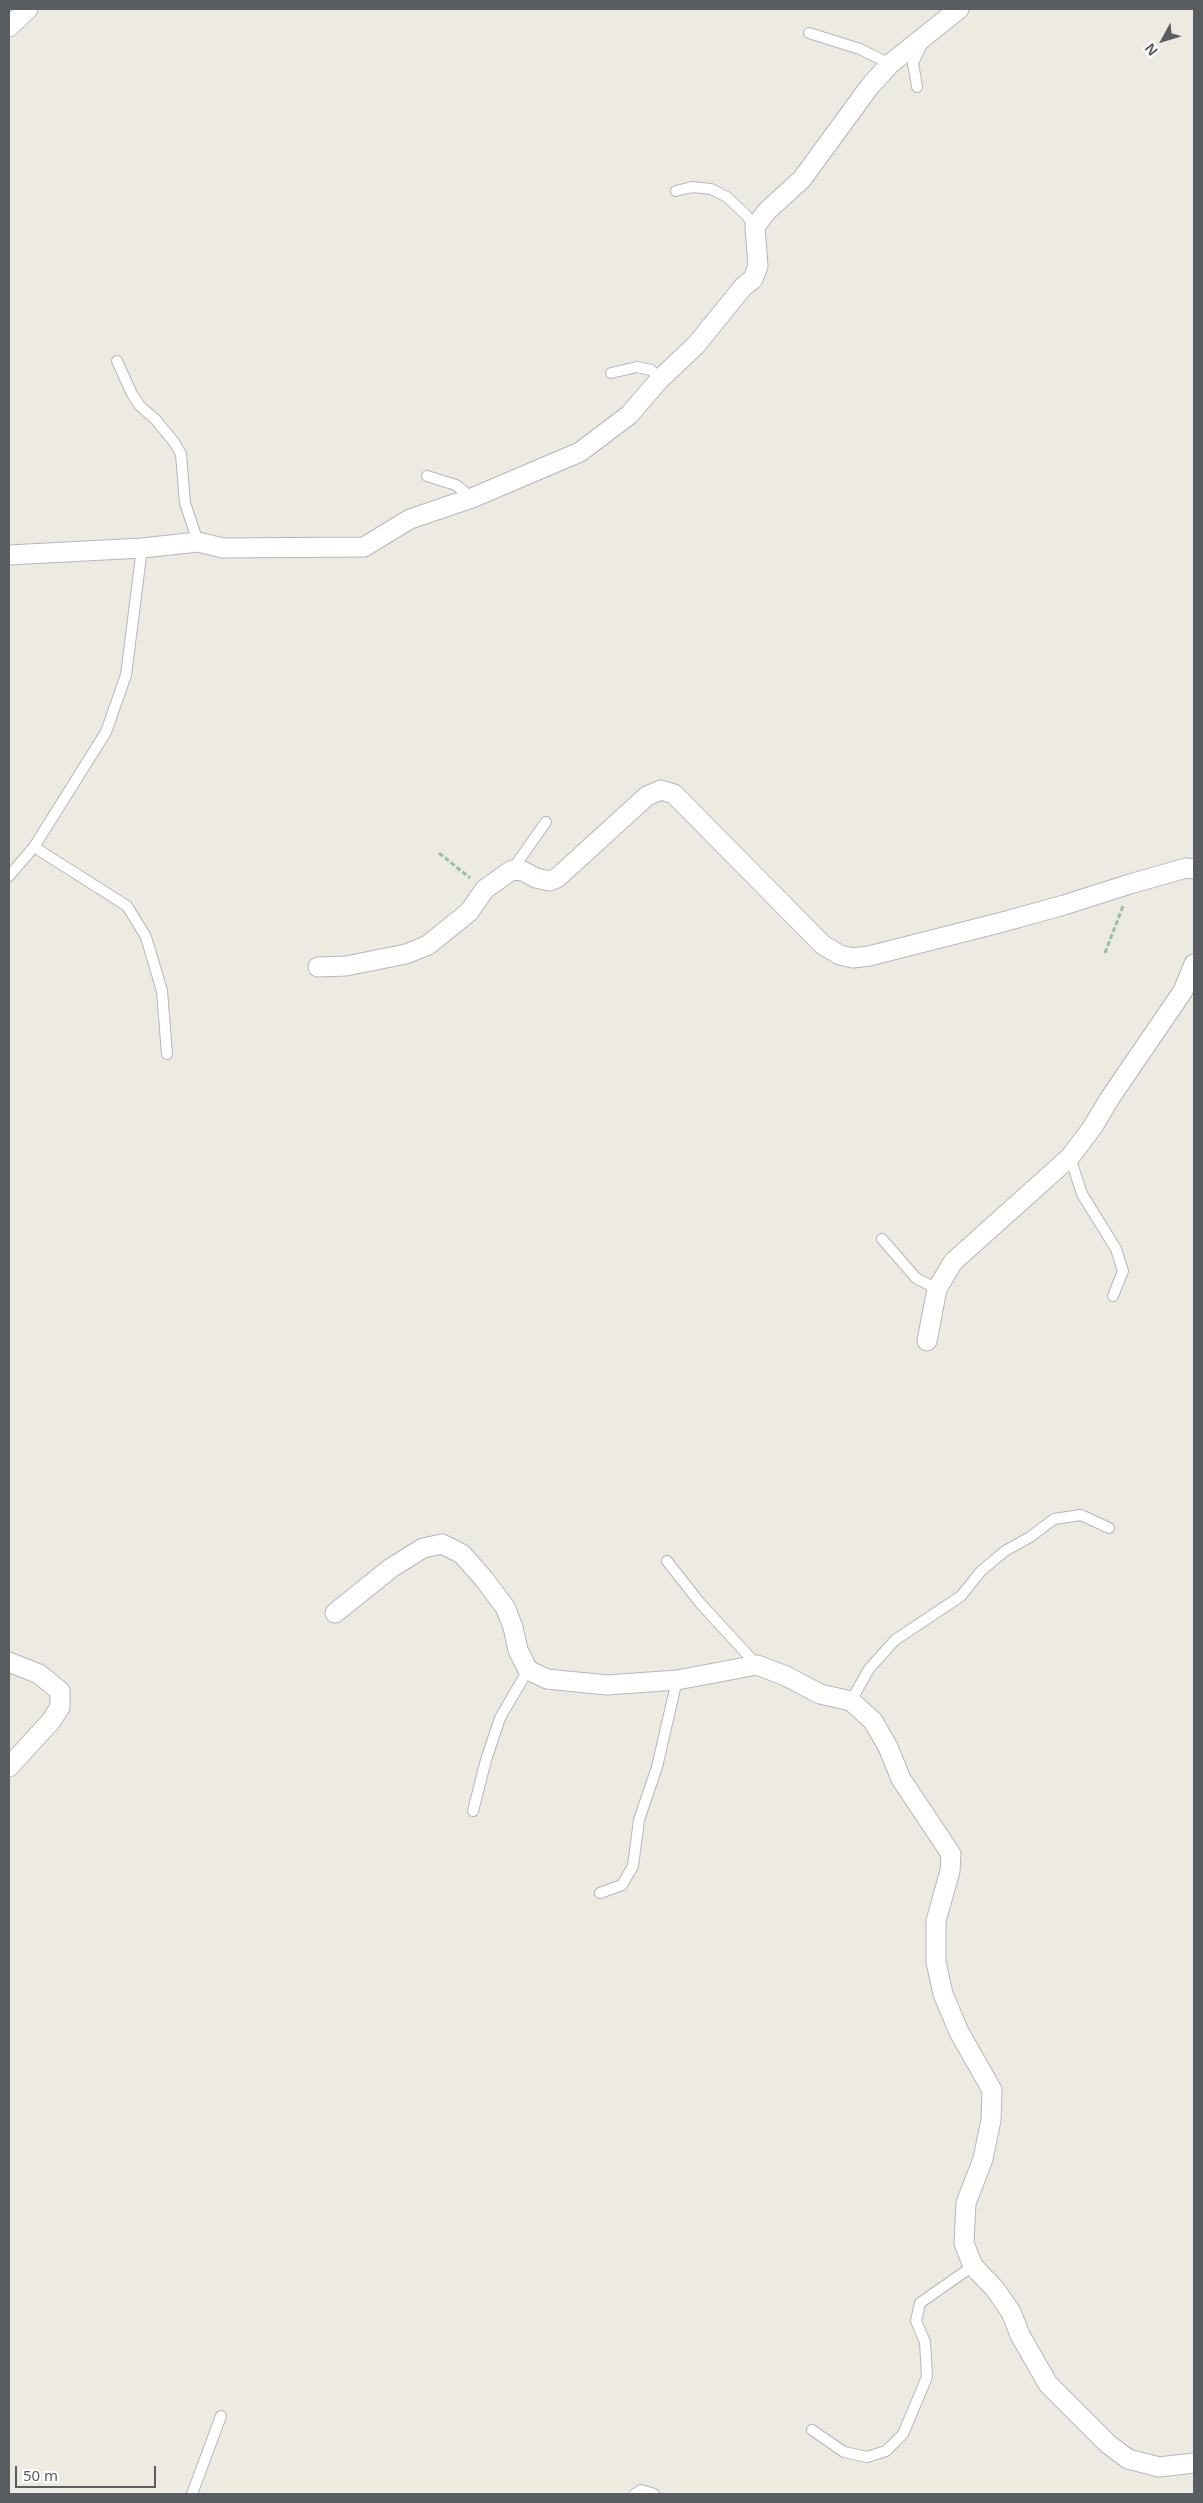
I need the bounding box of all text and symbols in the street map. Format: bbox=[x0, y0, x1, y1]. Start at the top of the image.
north arrow bbox=[1138, 15, 1188, 65]
text: N bbox=[1140, 39, 1162, 60]
scale bar bbox=[18, 2456, 159, 2488]
text: 50 m bbox=[23, 2465, 58, 2485]

